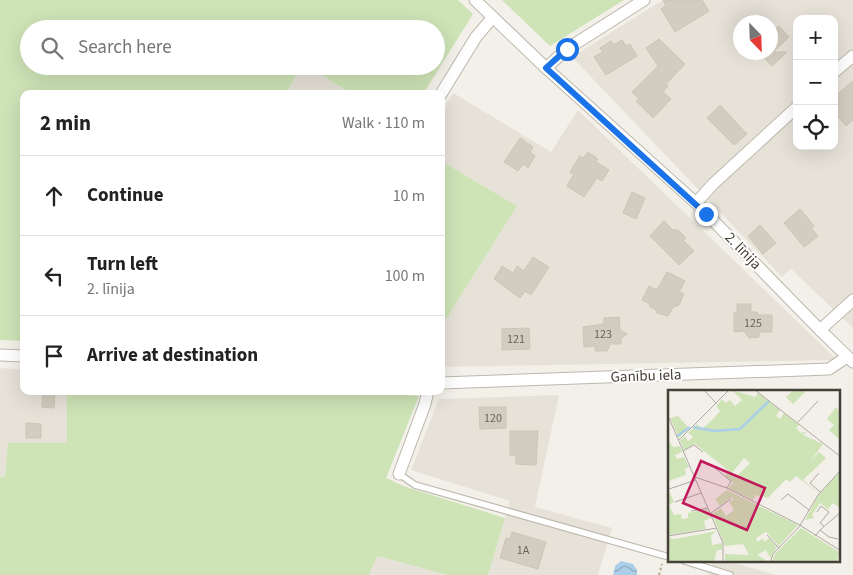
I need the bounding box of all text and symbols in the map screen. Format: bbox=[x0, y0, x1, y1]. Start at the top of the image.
north arrow bbox=[733, 15, 778, 60]
map controls bbox=[793, 15, 838, 150]
button: + bbox=[793, 15, 838, 60]
search box bbox=[20, 20, 445, 75]
icon: search bbox=[38, 34, 66, 62]
text: Search here bbox=[78, 34, 172, 61]
route start bbox=[556, 38, 579, 61]
button: − bbox=[793, 60, 838, 105]
button: locate bbox=[793, 105, 838, 150]
text: 2 min bbox=[40, 108, 91, 138]
text: Walk · 110 m bbox=[342, 112, 425, 134]
icon: ahead bbox=[40, 182, 68, 210]
text: Continue bbox=[87, 182, 164, 209]
text: 10 m bbox=[393, 185, 425, 207]
route end bbox=[695, 203, 718, 226]
street label: 2. līnija bbox=[720, 228, 766, 274]
text: Turn left bbox=[87, 251, 158, 278]
icon: left bbox=[40, 262, 68, 290]
text: 100 m bbox=[385, 265, 425, 287]
text: 2. līnija bbox=[87, 278, 135, 300]
house number: 125 bbox=[744, 315, 762, 332]
house number: 123 bbox=[594, 326, 612, 343]
house number: 121 bbox=[507, 331, 525, 348]
icon: arrive bbox=[40, 342, 68, 370]
text: Arrive at destination bbox=[87, 342, 258, 369]
street label: Ganību iela bbox=[610, 364, 682, 388]
inset map bbox=[668, 390, 840, 562]
house number: 120 bbox=[484, 410, 502, 427]
house number: 1A bbox=[517, 542, 530, 559]

